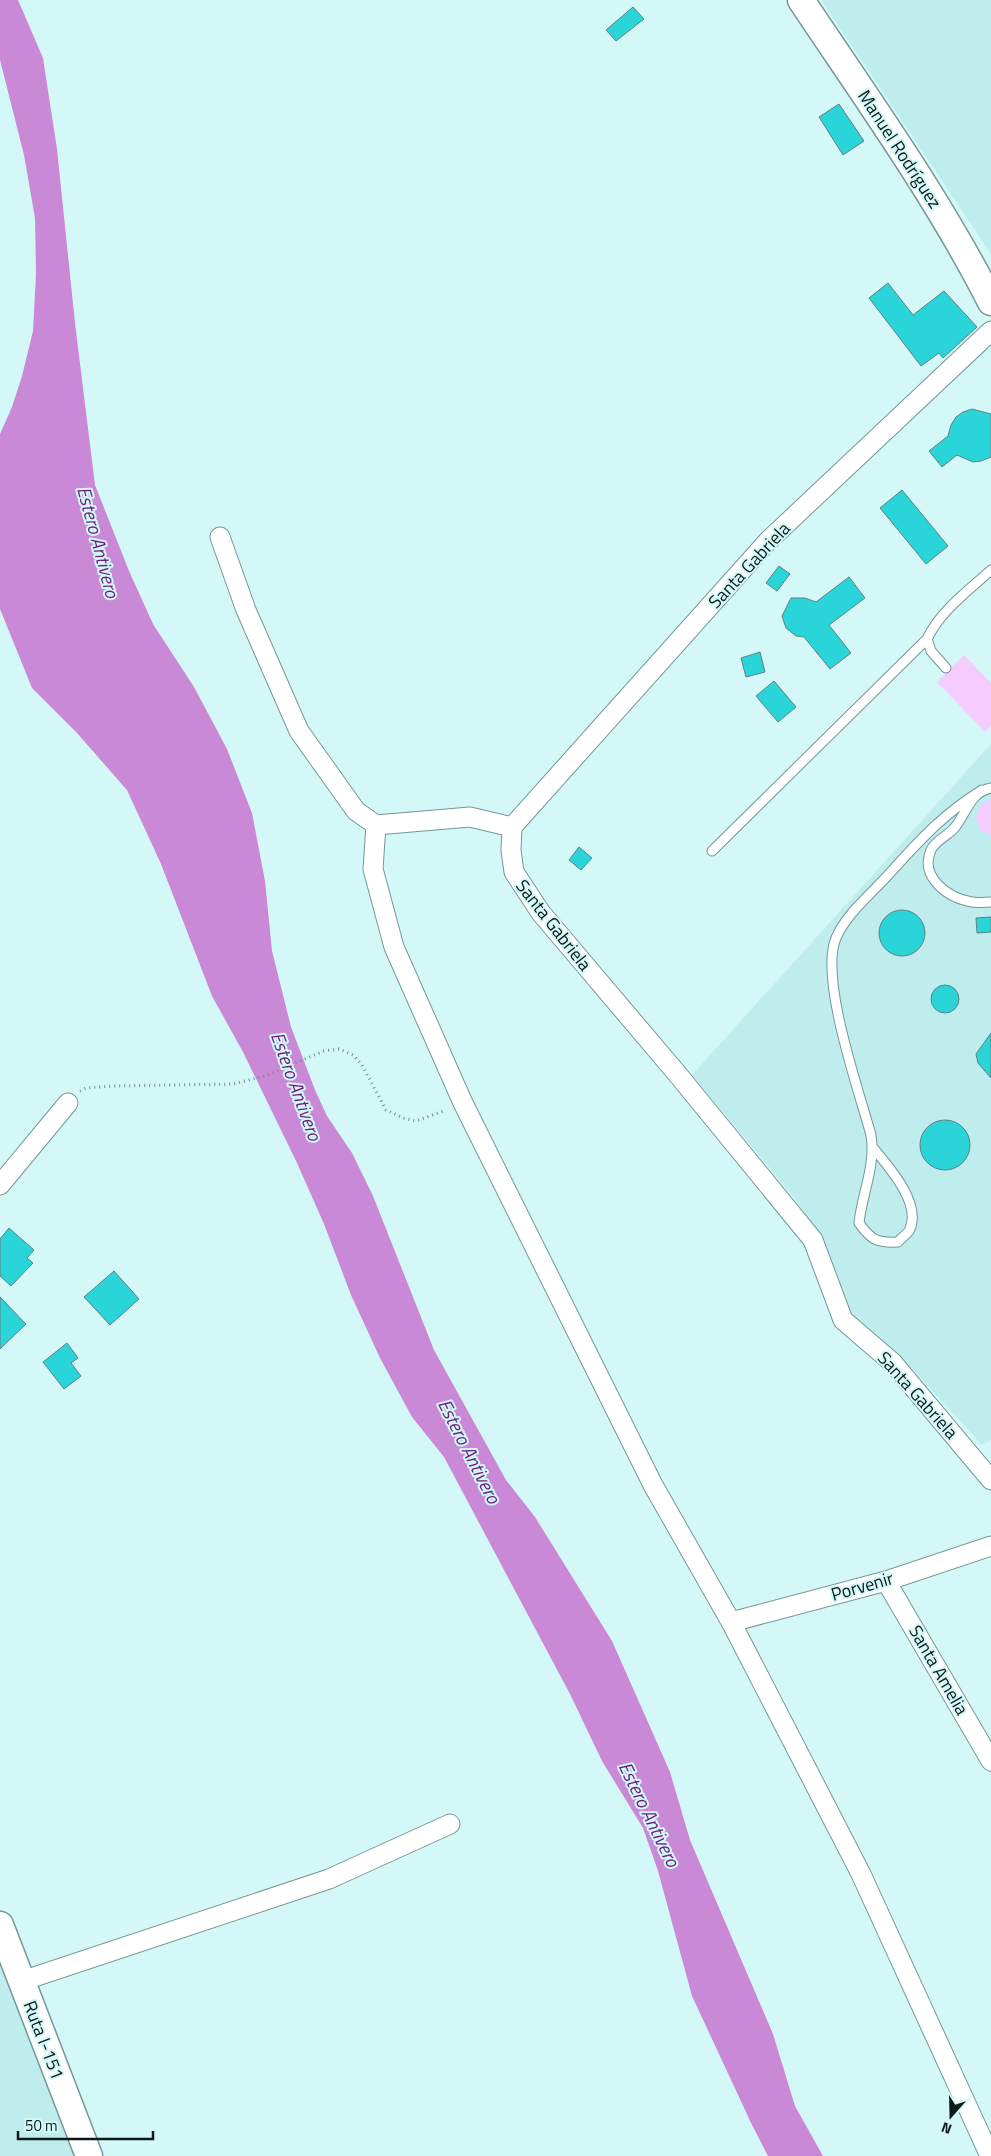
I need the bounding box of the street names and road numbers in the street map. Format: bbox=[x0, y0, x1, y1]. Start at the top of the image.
street label: Manuel Rodríguez bbox=[851, 84, 949, 214]
street label: Santa Gabriela bbox=[702, 516, 796, 614]
street label: Santa Gabriela bbox=[510, 873, 598, 977]
street label: Santa Gabriela bbox=[871, 1345, 965, 1445]
street label: Porvenir bbox=[828, 1564, 896, 1608]
street label: Santa Amelia bbox=[902, 1620, 976, 1720]
street label: Ruta I-151 bbox=[17, 1997, 71, 2083]

